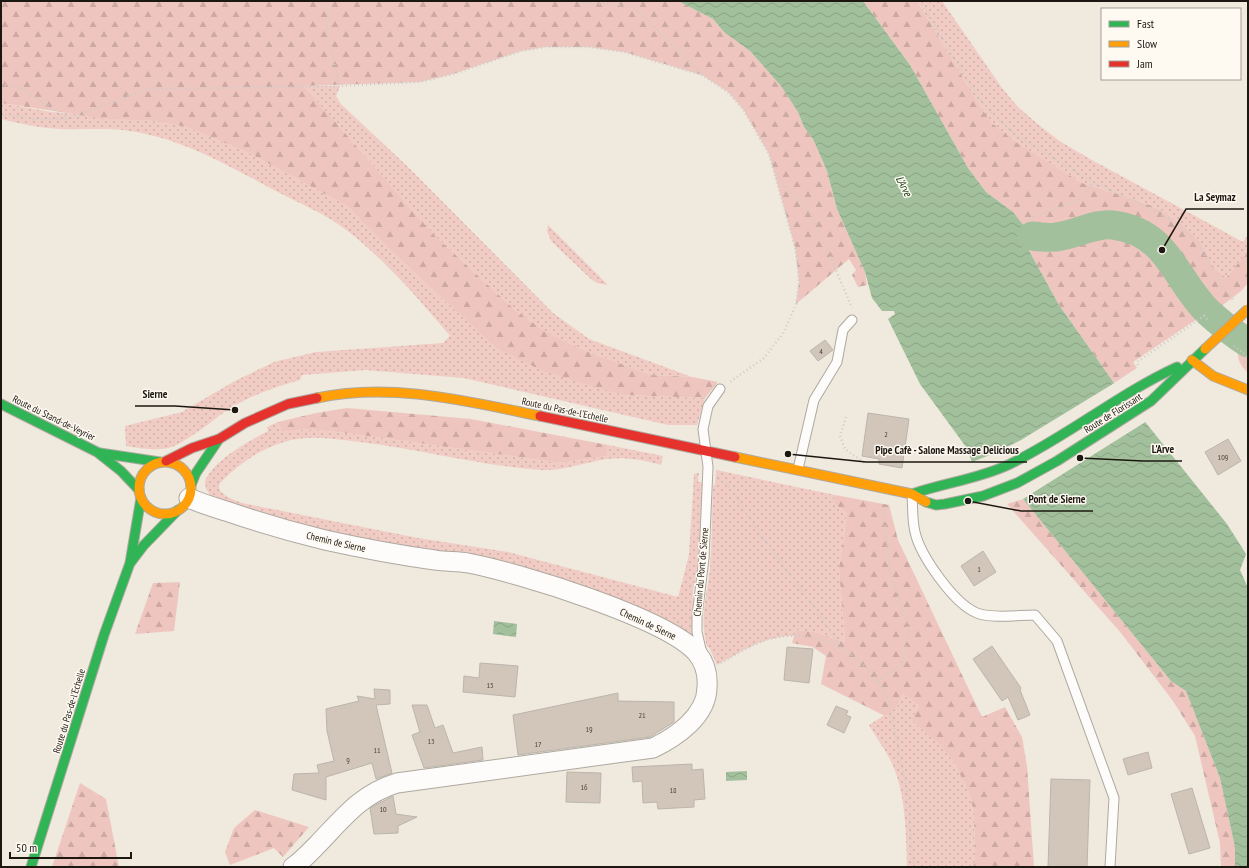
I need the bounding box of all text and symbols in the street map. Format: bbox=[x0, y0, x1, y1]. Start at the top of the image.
legend bbox=[1101, 8, 1241, 80]
text: Fast bbox=[1137, 16, 1155, 31]
text: Slow bbox=[1137, 36, 1158, 51]
text: Jam bbox=[1136, 56, 1153, 71]
water label: L'Arve bbox=[893, 173, 916, 200]
callout: La Seymaz bbox=[1186, 186, 1244, 209]
text: La Seymaz bbox=[1194, 190, 1236, 204]
house number: 4 bbox=[819, 346, 823, 356]
callout: Sierne bbox=[135, 383, 175, 406]
text: Sierne bbox=[143, 387, 168, 401]
street label: Route de Florissant bbox=[1081, 390, 1145, 436]
street label: Route du Stand-de-Veyrier bbox=[11, 392, 98, 444]
street label: Route du Pas-de-l'Echelle bbox=[521, 394, 609, 426]
house number: 2 bbox=[884, 429, 888, 439]
callout: L'Arve bbox=[1143, 438, 1182, 461]
callout: Pipe Cafè - Salone Massage Delicious bbox=[866, 439, 1027, 462]
text: L'Arve bbox=[1152, 442, 1174, 456]
text: Pipe Cafè - Salone Massage Delicious bbox=[875, 443, 1019, 457]
house number: 109 bbox=[1218, 452, 1229, 462]
callout: Pont de Sierne bbox=[1021, 488, 1093, 511]
text: Pont de Sierne bbox=[1029, 492, 1086, 506]
street label: Chemin du Pont de Sierne bbox=[691, 527, 711, 617]
street label: Chemin de Sierne bbox=[305, 529, 367, 555]
house number: 1 bbox=[977, 564, 981, 574]
street label: Chemin de Sierne bbox=[618, 605, 678, 643]
street label: Route du Pas-de-l'Echelle bbox=[50, 667, 88, 755]
house number: 15 bbox=[486, 680, 494, 690]
house number: 21 bbox=[638, 710, 646, 720]
house number: 19 bbox=[585, 724, 593, 734]
house number: 13 bbox=[427, 736, 435, 746]
house number: 17 bbox=[534, 739, 542, 749]
house number: 11 bbox=[373, 745, 381, 755]
house number: 9 bbox=[346, 755, 350, 765]
house number: 16 bbox=[580, 782, 588, 792]
house number: 18 bbox=[669, 785, 677, 795]
house number: 10 bbox=[379, 804, 387, 814]
scale bar bbox=[10, 834, 131, 860]
text: 50 m bbox=[16, 840, 37, 855]

